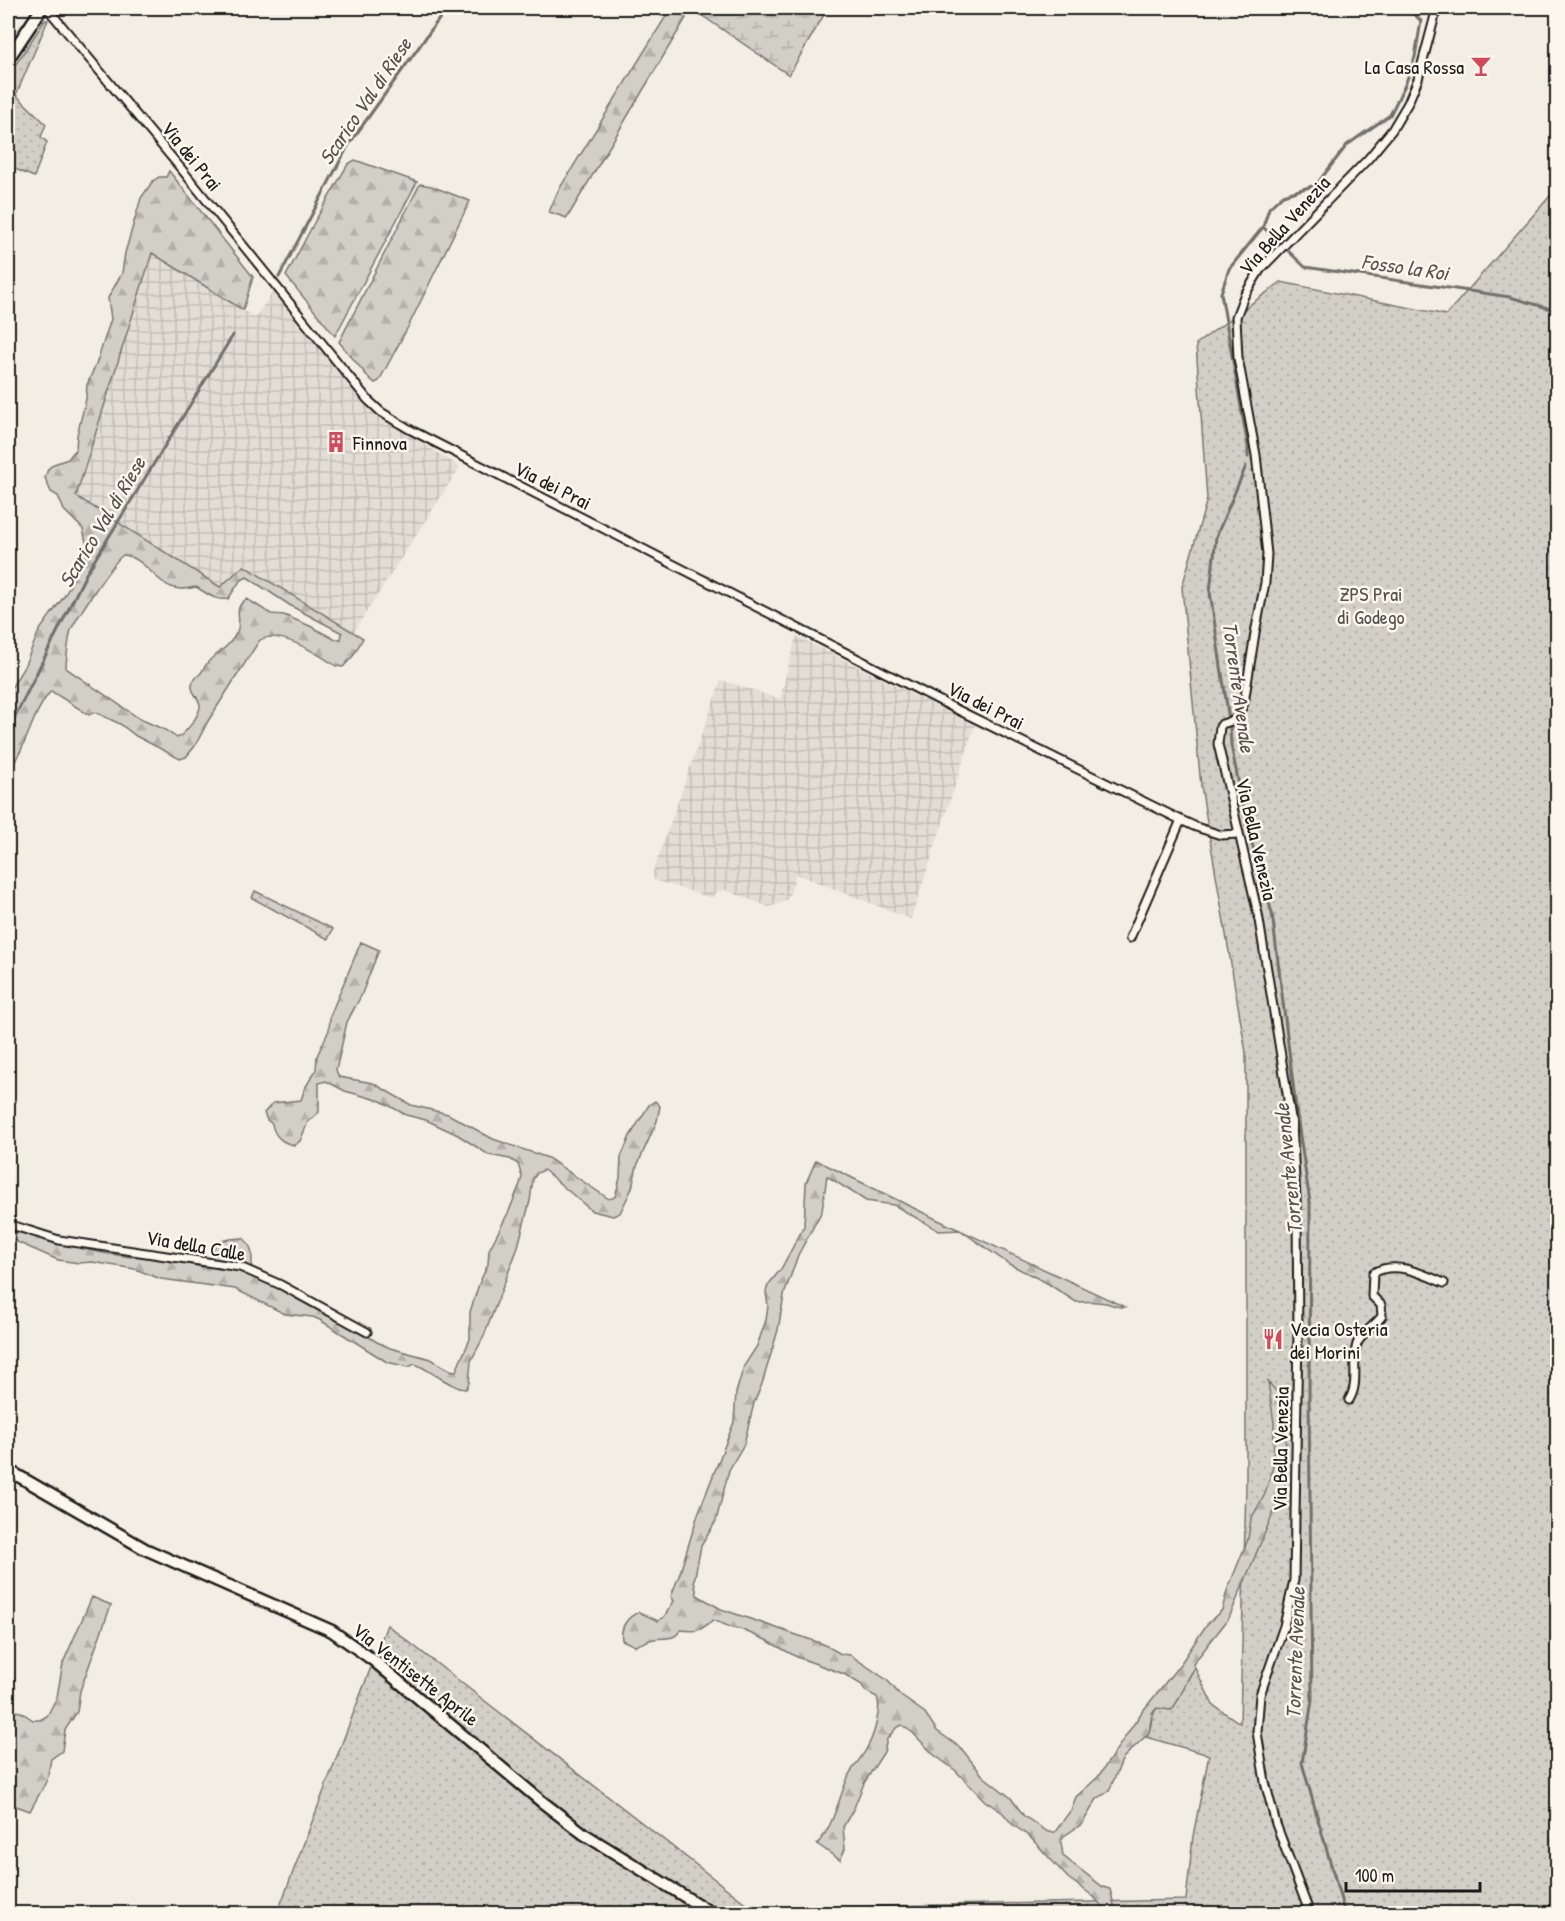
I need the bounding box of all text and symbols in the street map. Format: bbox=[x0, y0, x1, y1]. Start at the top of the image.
water label: Scarico Val di Riese bbox=[312, 30, 419, 170]
place label: La Casa Rossa bbox=[1365, 53, 1464, 80]
bar icon: La Casa Rossa bbox=[1469, 54, 1493, 78]
street label: Via dei Prai bbox=[156, 115, 228, 197]
street label: Via Bella Venezia bbox=[1232, 170, 1336, 280]
water label: Fosso la Roi bbox=[1360, 247, 1452, 288]
place label: Finnova bbox=[352, 429, 407, 456]
building icon: Finnova bbox=[324, 430, 348, 454]
water label: Scarico Val di Riese bbox=[52, 450, 153, 593]
street label: Via dei Prai bbox=[510, 454, 596, 516]
park label: ZPS Prai di Godego bbox=[1337, 580, 1405, 630]
water label: Torrente Avenale bbox=[1215, 620, 1263, 756]
street label: Via dei Prai bbox=[943, 674, 1029, 736]
street label: Via Bella Venezia bbox=[1230, 775, 1284, 903]
water label: Torrente Avenale bbox=[1267, 1101, 1309, 1236]
street label: Via della Calle bbox=[144, 1223, 248, 1267]
place label: Vecia Osteria dei Morini bbox=[1290, 1315, 1388, 1365]
restaurant icon: Vecia Osteria dei Morini bbox=[1261, 1327, 1285, 1351]
street label: Via Bella Venezia bbox=[1265, 1386, 1295, 1511]
water label: Torrente Avenale bbox=[1278, 1585, 1312, 1719]
street label: Via Ventisette Aprile bbox=[347, 1616, 485, 1732]
scale bar bbox=[1346, 1855, 1480, 1893]
text: 100 m bbox=[1355, 1863, 1394, 1888]

